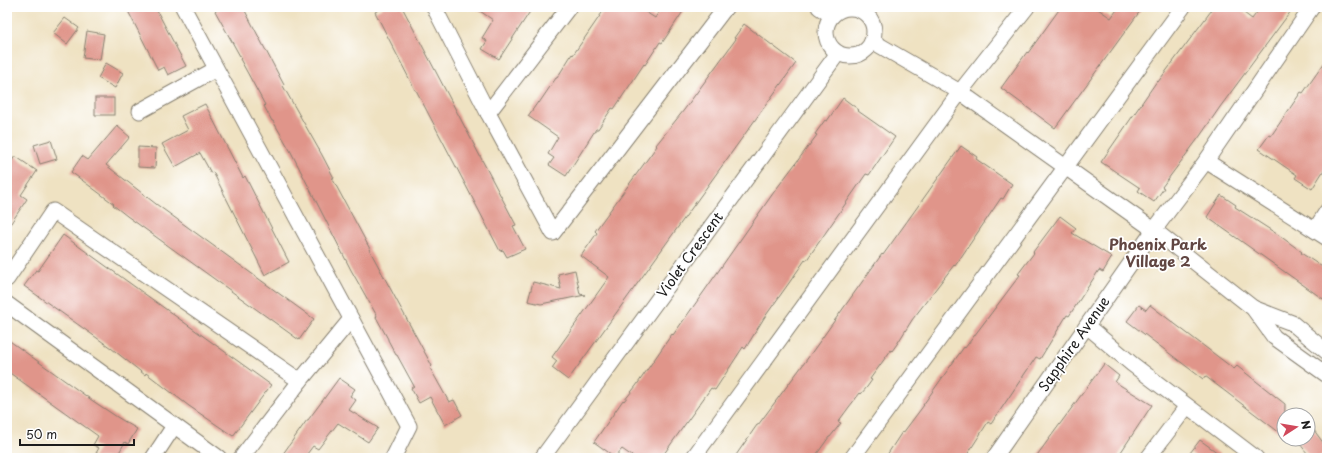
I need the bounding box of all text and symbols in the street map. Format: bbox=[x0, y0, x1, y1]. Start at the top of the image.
street label: Violet Crescent bbox=[651, 207, 728, 302]
district label: Phoenix Park Village 2 bbox=[1109, 232, 1207, 272]
street label: Sapphire Avenue bbox=[1033, 292, 1115, 396]
north arrow bbox=[1276, 407, 1316, 447]
text: N bbox=[1297, 419, 1316, 431]
scale bar bbox=[20, 421, 134, 447]
text: 50 m bbox=[26, 425, 57, 443]

